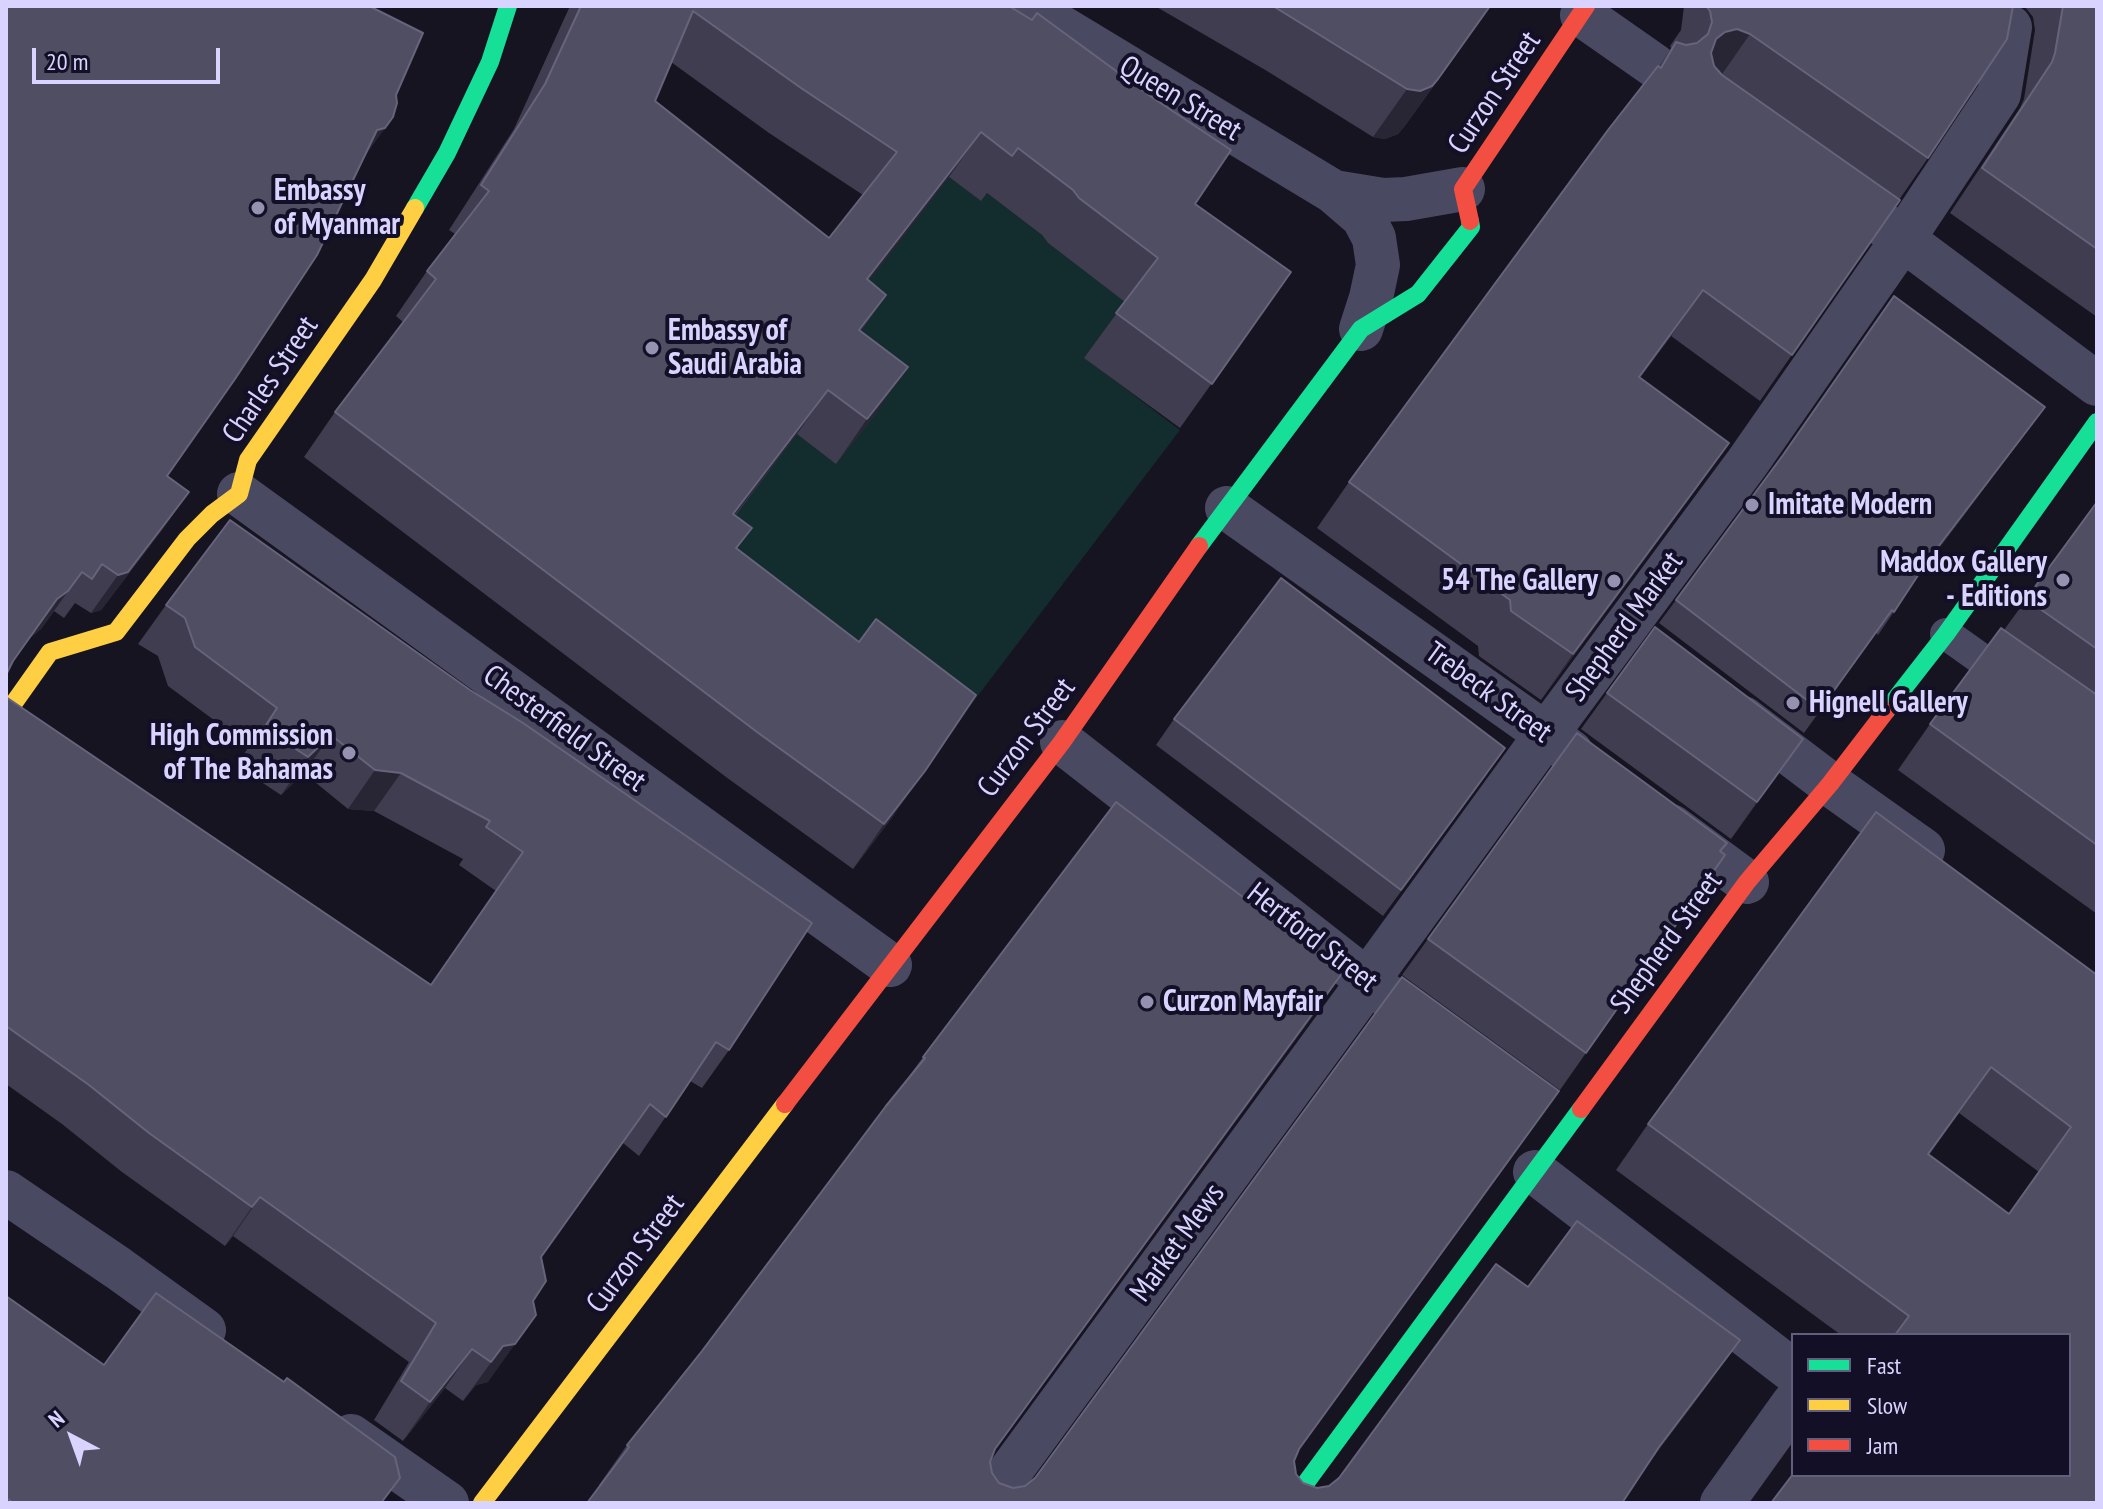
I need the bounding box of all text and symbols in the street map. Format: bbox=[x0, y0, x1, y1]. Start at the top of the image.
street label: Curzon Street bbox=[1441, 25, 1549, 161]
scale bar bbox=[36, 32, 224, 82]
text: 20 m bbox=[46, 46, 88, 77]
street label: Queen Street bbox=[1113, 49, 1247, 149]
place label: Embassy of Myanmar bbox=[274, 173, 400, 244]
marker: Embassy of Myanmar bbox=[249, 199, 267, 217]
street label: Charles Street bbox=[215, 310, 327, 450]
place label: Embassy of Saudi Arabia bbox=[668, 313, 802, 384]
marker: Embassy of Saudi Arabia bbox=[643, 339, 661, 357]
place label: Imitate Modern bbox=[1768, 487, 1932, 523]
marker: Imitate Modern bbox=[1743, 496, 1761, 514]
street label: Shepherd Market bbox=[1559, 545, 1691, 709]
place label: Maddox Gallery - Editions bbox=[1880, 545, 2047, 616]
place label: 54 The Gallery bbox=[1441, 563, 1598, 599]
marker: Maddox Gallery - Editions bbox=[2054, 571, 2072, 589]
marker: 54 The Gallery bbox=[1605, 572, 1623, 590]
street label: Trebeck Street bbox=[1418, 635, 1558, 751]
street label: Chesterfield Street bbox=[476, 658, 652, 800]
street label: Curzon Street bbox=[971, 671, 1083, 805]
place label: Hignell Gallery bbox=[1809, 685, 1968, 721]
marker: Hignell Gallery bbox=[1784, 694, 1802, 712]
place label: High Commission of The Bahamas bbox=[150, 718, 333, 788]
marker: High Commission of The Bahamas bbox=[340, 744, 358, 762]
street label: Shepherd Street bbox=[1603, 865, 1731, 1021]
street label: Hertford Street bbox=[1240, 876, 1384, 1000]
place label: Curzon Mayfair bbox=[1163, 984, 1323, 1020]
marker: Curzon Mayfair bbox=[1138, 993, 1156, 1011]
street label: Market Mews bbox=[1123, 1177, 1233, 1309]
street label: Curzon Street bbox=[580, 1187, 692, 1321]
legend bbox=[1791, 1333, 2071, 1477]
text: Fast bbox=[1867, 1350, 1901, 1381]
text: Slow bbox=[1867, 1390, 1907, 1421]
north arrow bbox=[32, 1397, 112, 1477]
text: N bbox=[43, 1404, 70, 1433]
text: Jam bbox=[1867, 1430, 1898, 1461]

